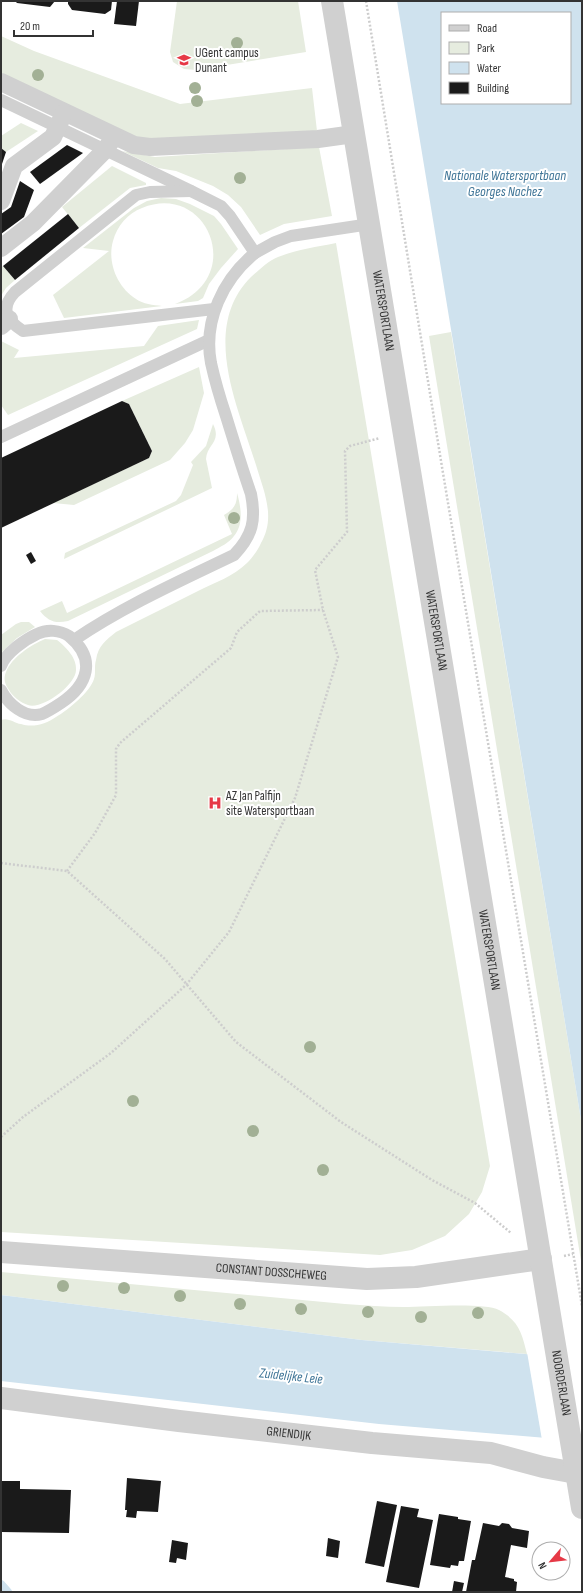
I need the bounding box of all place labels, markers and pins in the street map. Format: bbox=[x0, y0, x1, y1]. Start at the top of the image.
place label: UGent campus Dunant bbox=[195, 45, 259, 76]
school or university icon: UGent campus Dunant bbox=[176, 52, 192, 68]
place label: AZ Jan Palfijn site Watersportbaan bbox=[225, 788, 314, 819]
hospital icon: AZ Jan Palfijn site Watersportbaan bbox=[207, 795, 223, 811]

